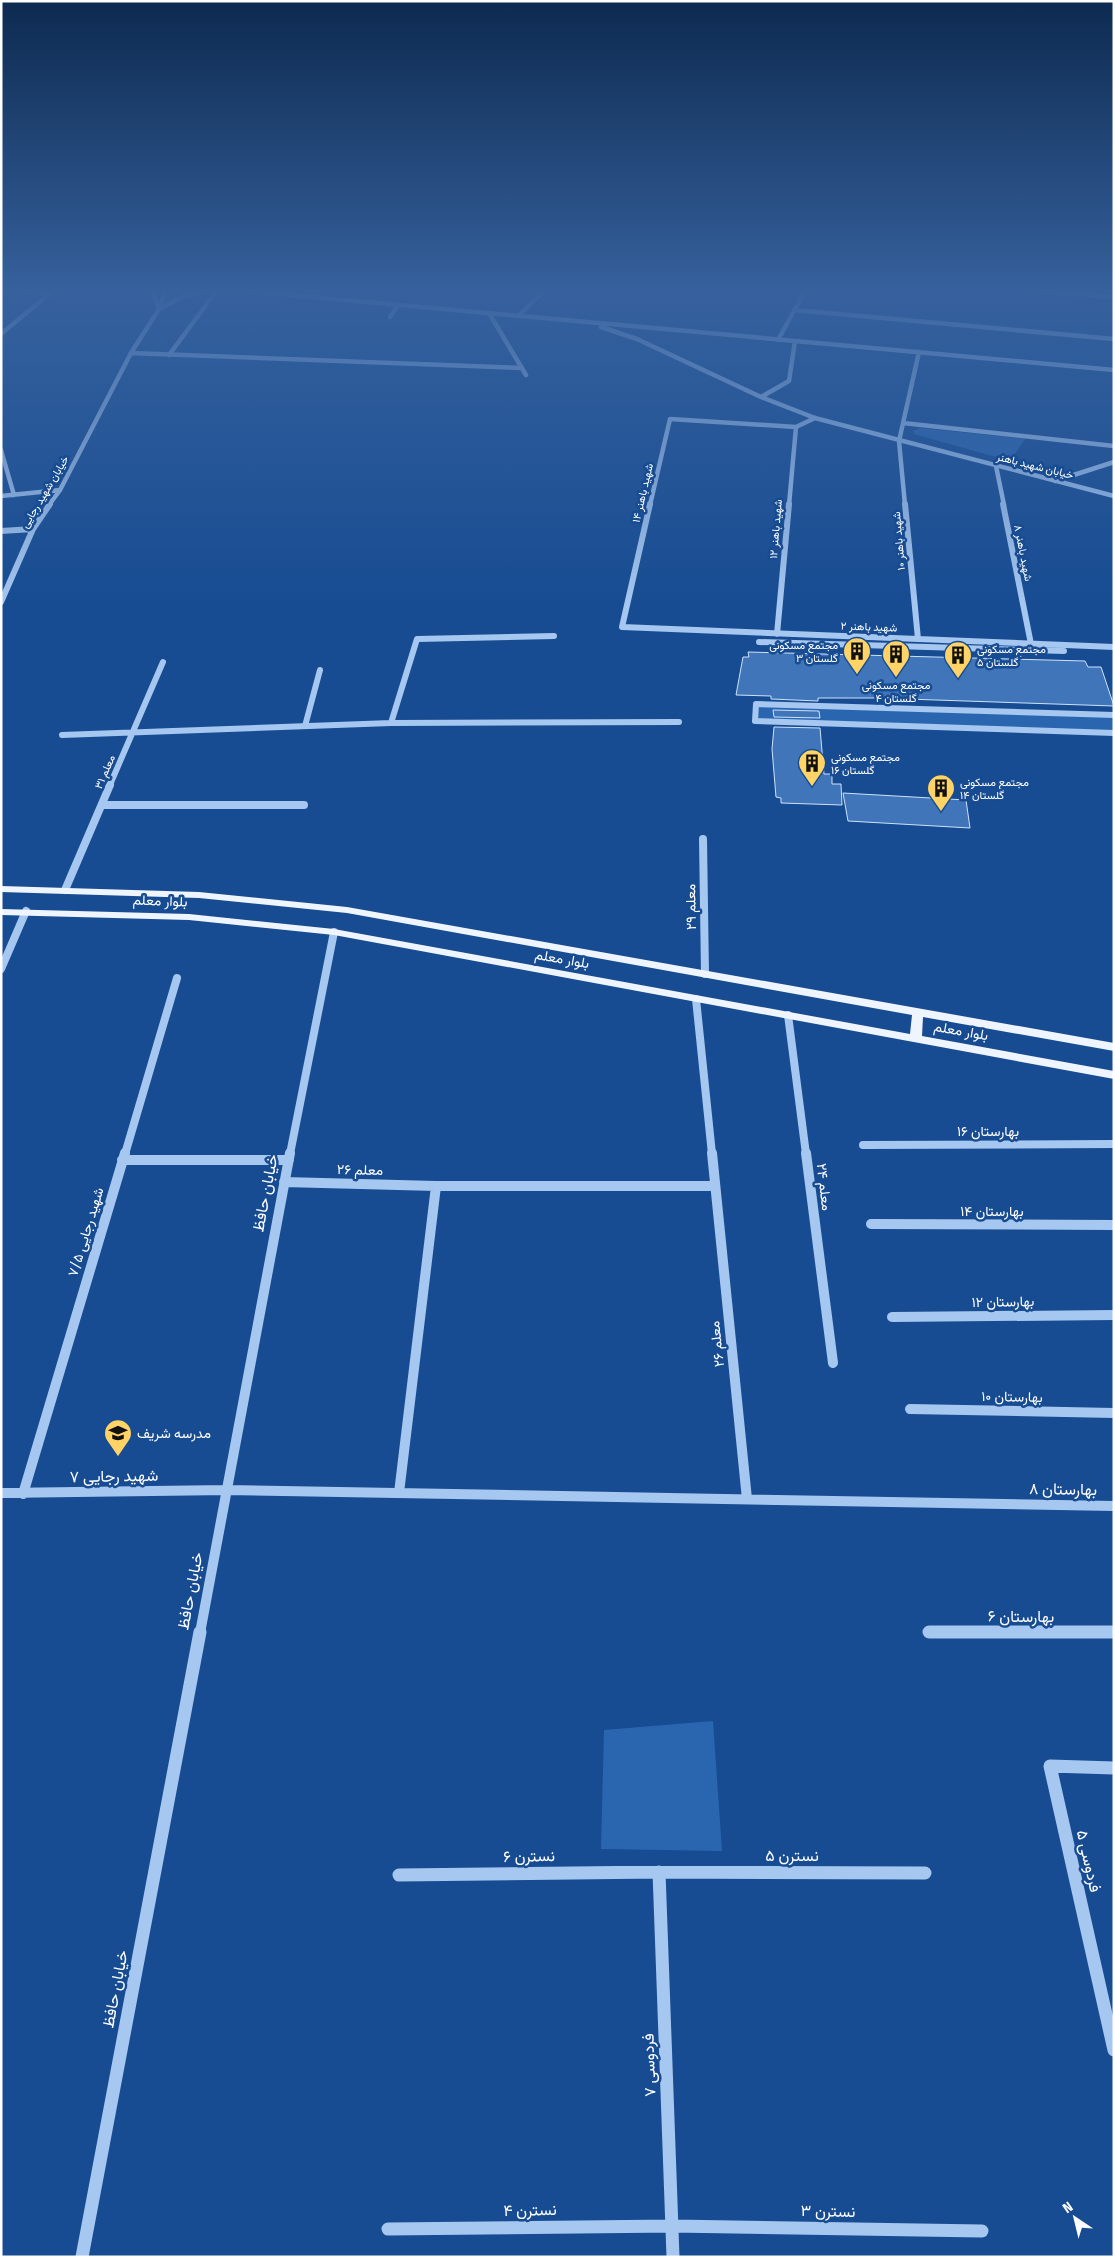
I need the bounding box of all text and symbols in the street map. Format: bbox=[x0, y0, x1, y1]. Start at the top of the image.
street label: خیابان شهید باهنر bbox=[994, 450, 1075, 482]
street label: خیابان شهید رجایی bbox=[18, 453, 72, 531]
street label: شهید باهنر ۱۴ bbox=[630, 462, 656, 524]
street label: شهید باهنر ۱۲ bbox=[767, 498, 785, 559]
street label: شهید باهنر ۱۰ bbox=[890, 511, 908, 571]
street label: شهید باهنر ۸ bbox=[1011, 524, 1035, 583]
street label: شهید باهنر ۲ bbox=[840, 620, 898, 634]
building icon: مجتمع مسکونی گلستان ۳ bbox=[842, 636, 872, 675]
place label: مجتمع مسکونی گلستان ۳ bbox=[769, 639, 838, 665]
building icon: مجتمع مسکونی گلستان ۴ bbox=[881, 639, 911, 678]
building icon: مجتمع مسکونی گلستان ۵ bbox=[943, 640, 973, 679]
place label: مجتمع مسکونی گلستان ۵ bbox=[977, 643, 1046, 669]
place label: مجتمع مسکونی گلستان ۴ bbox=[862, 679, 931, 705]
building icon: مجتمع مسکونی گلستان ۱۶ bbox=[797, 748, 827, 787]
place label: مجتمع مسکونی گلستان ۱۶ bbox=[831, 751, 900, 777]
street label: معلم ۳۱ bbox=[92, 753, 119, 791]
building icon: مجتمع مسکونی گلستان ۱۴ bbox=[926, 773, 956, 812]
place label: مجتمع مسکونی گلستان ۱۴ bbox=[960, 776, 1029, 802]
street label: معلم ۲۹ bbox=[682, 884, 700, 930]
street label: بلوار معلم bbox=[132, 892, 188, 910]
street label: بلوار معلم bbox=[533, 946, 591, 972]
street label: بلوار معلم bbox=[932, 1018, 990, 1044]
street label: بهارستان ۱۶ bbox=[957, 1123, 1019, 1140]
street label: خیابان حافظ bbox=[248, 1152, 282, 1233]
street label: معلم ۲۶ bbox=[337, 1161, 383, 1179]
street label: معلم ۲۴ bbox=[813, 1162, 835, 1212]
street label: شهید رجایی ۷/۵ bbox=[64, 1185, 108, 1279]
street label: بهارستان ۱۴ bbox=[960, 1203, 1024, 1220]
street label: بهارستان ۱۲ bbox=[972, 1293, 1034, 1311]
street label: معلم ۲۶ bbox=[706, 1320, 728, 1368]
street label: بهارستان ۱۰ bbox=[981, 1388, 1043, 1406]
school or university icon: مدرسه شریف bbox=[103, 1418, 133, 1457]
place label: مدرسه شریف bbox=[137, 1425, 211, 1442]
street label: شهید رجایی ۷ bbox=[70, 1466, 158, 1487]
street label: بهارستان ۸ bbox=[1029, 1479, 1097, 1500]
street label: خیابان حافظ bbox=[173, 1550, 207, 1631]
street label: بهارستان ۶ bbox=[988, 1607, 1054, 1627]
street label: فردوسی ۵ bbox=[1072, 1828, 1105, 1894]
street label: نسترن ۶ bbox=[503, 1846, 555, 1867]
street label: نسترن ۵ bbox=[765, 1846, 819, 1866]
street label: خیابان حافظ bbox=[98, 1948, 132, 2029]
street label: فردوسی ۷ bbox=[638, 2033, 661, 2097]
north arrow bbox=[1050, 2193, 1100, 2243]
text: N bbox=[1060, 2198, 1076, 2217]
street label: نسترن ۴ bbox=[503, 2200, 557, 2221]
street label: نسترن ۳ bbox=[800, 2201, 855, 2222]

